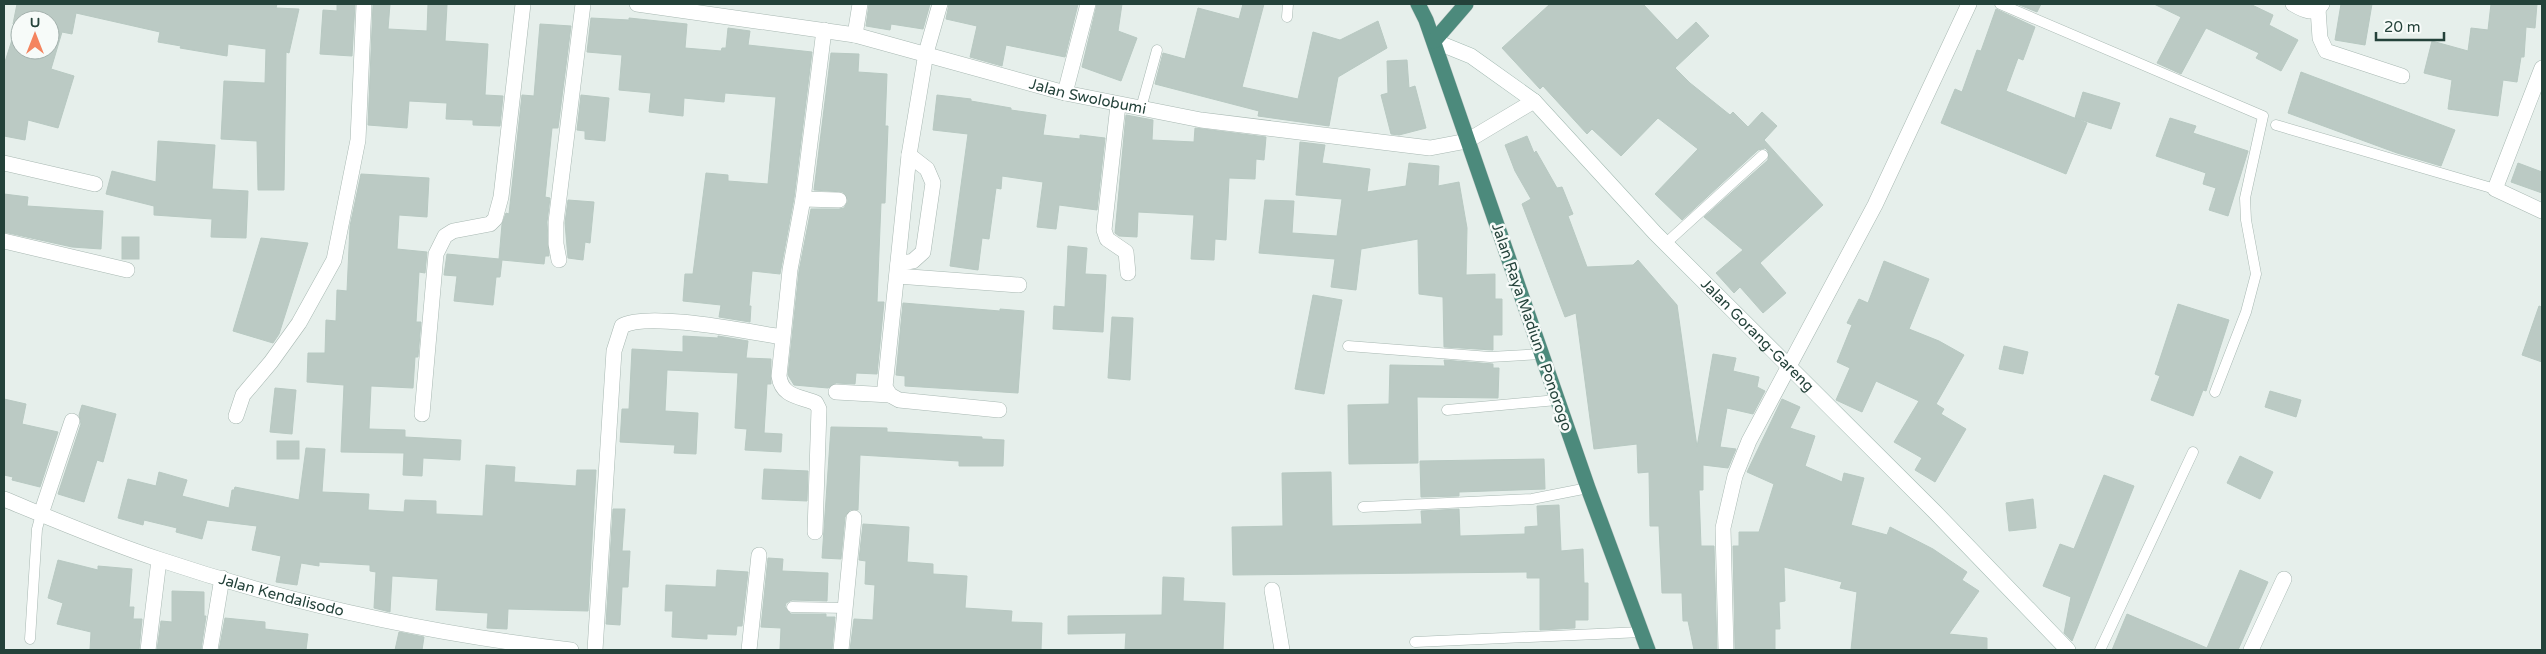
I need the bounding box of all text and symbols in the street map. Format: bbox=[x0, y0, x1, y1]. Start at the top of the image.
north arrow bbox=[10, 10, 60, 60]
scale bar bbox=[2376, 10, 2444, 42]
text: U bbox=[30, 14, 40, 31]
text: 20 m bbox=[2384, 18, 2421, 36]
street label: Jalan Swolobumi bbox=[1027, 75, 1148, 118]
street label: Jalan Raya Madiun - Ponorogo bbox=[1488, 221, 1576, 433]
street label: Jalan Gorang-Gareng bbox=[1697, 275, 1818, 395]
street label: Jalan Kendalisodo bbox=[217, 570, 346, 620]

